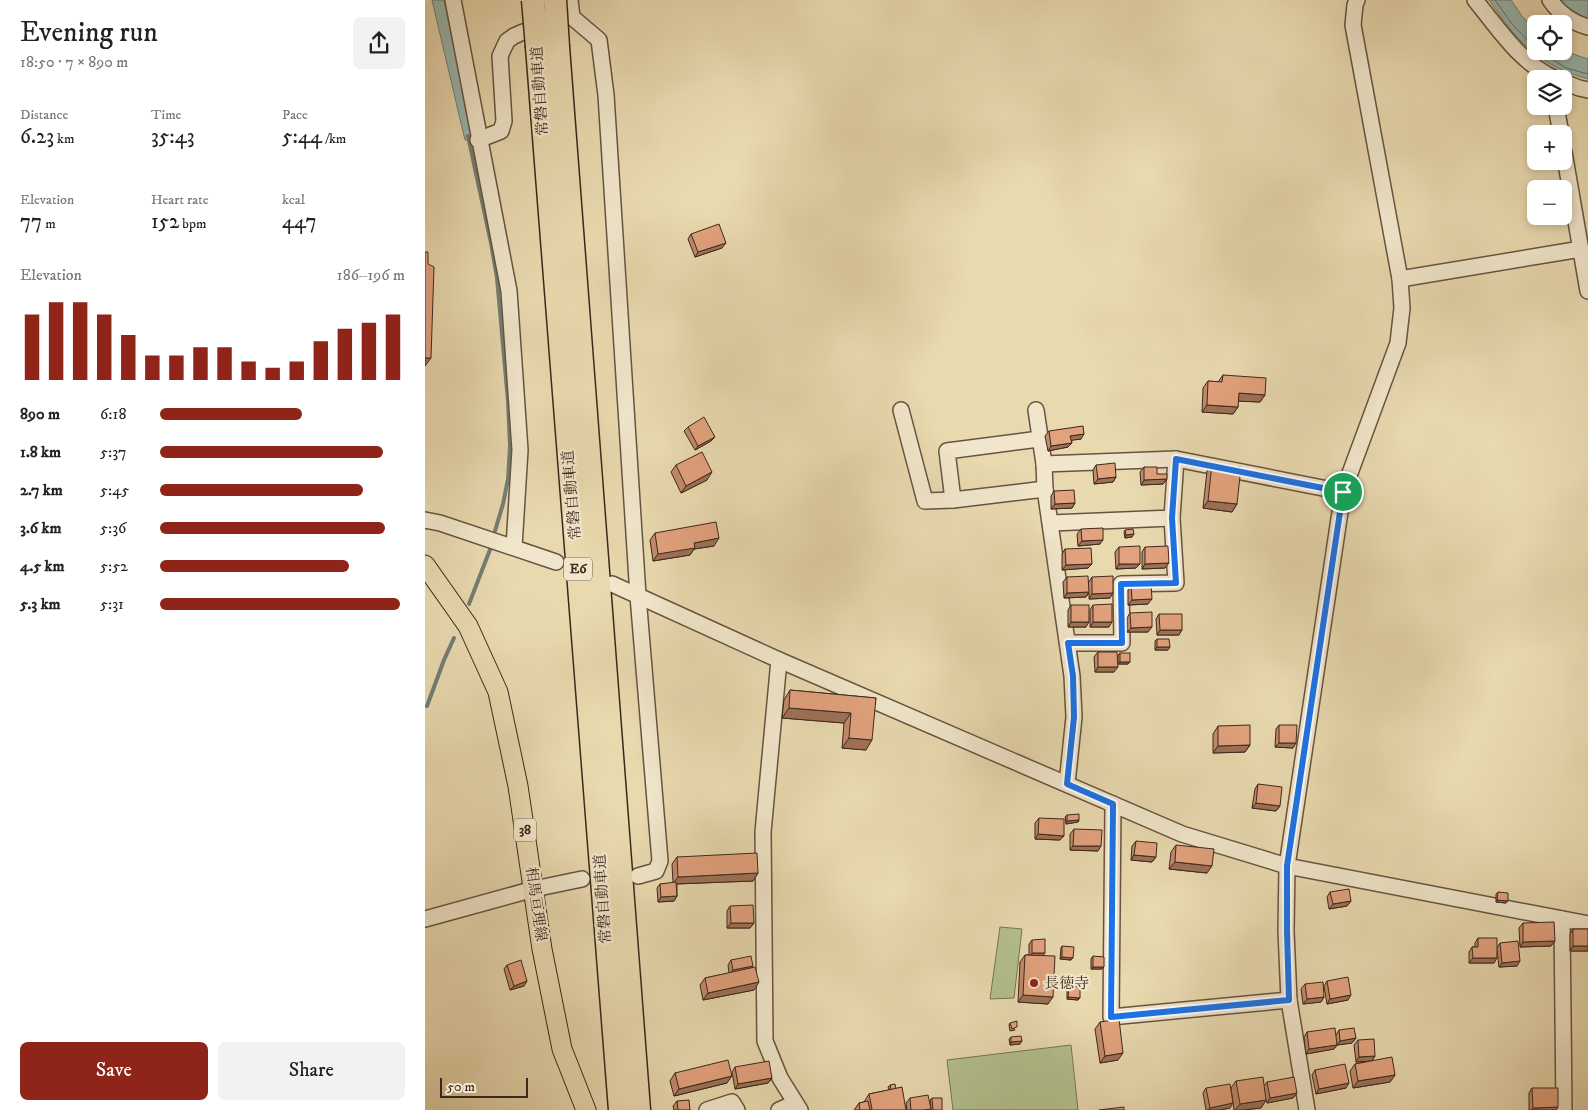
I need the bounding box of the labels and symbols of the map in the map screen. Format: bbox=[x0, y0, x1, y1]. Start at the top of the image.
street label: 常磐自動車道 bbox=[527, 45, 553, 137]
street label: 常磐自動車道 bbox=[559, 449, 585, 541]
pin bbox=[1322, 471, 1364, 513]
road number: E6 bbox=[564, 558, 592, 580]
road number: 38 bbox=[514, 818, 536, 842]
street label: 常磐自動車道 bbox=[590, 853, 616, 945]
street label: 相馬亘理線 bbox=[521, 866, 551, 942]
place label: 長徳寺 bbox=[1044, 974, 1089, 993]
marker: 長徳寺 bbox=[1028, 977, 1040, 989]
scale bar bbox=[440, 1075, 527, 1098]

